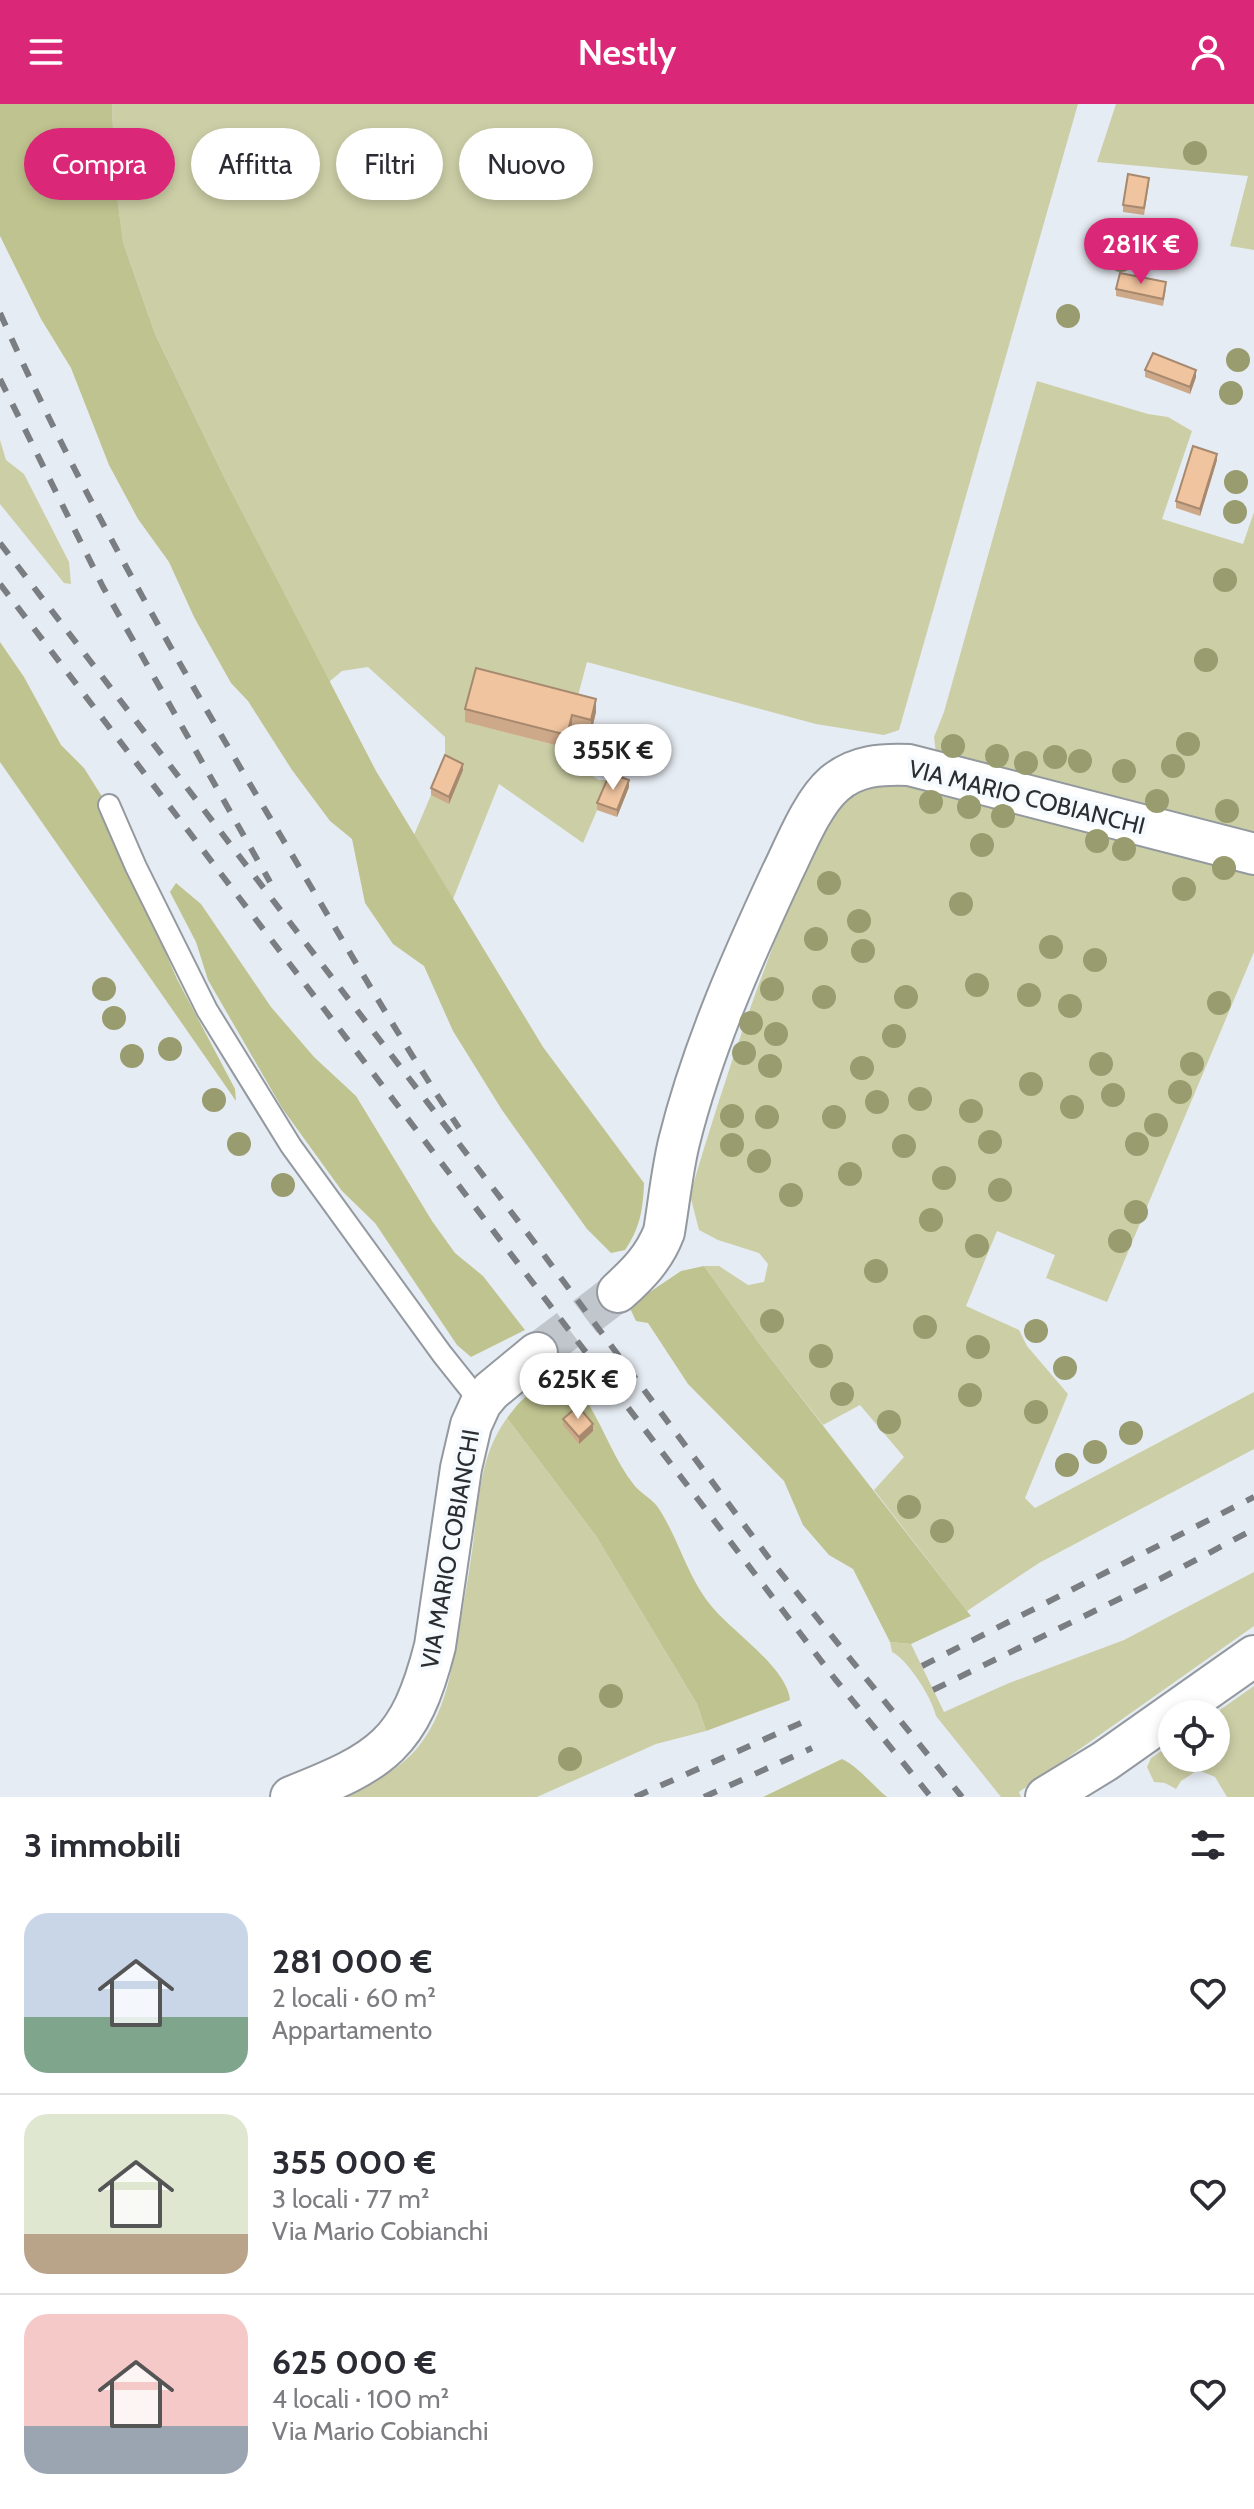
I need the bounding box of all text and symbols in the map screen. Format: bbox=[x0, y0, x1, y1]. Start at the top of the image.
icon: menu bbox=[24, 30, 68, 74]
text: Nestly bbox=[578, 30, 676, 74]
icon: person bbox=[1186, 30, 1230, 74]
chip: Compra bbox=[24, 128, 175, 200]
chip: Affitta bbox=[191, 128, 320, 200]
chip: Filtri bbox=[336, 128, 443, 200]
chip: Nuovo bbox=[459, 128, 593, 200]
pin: 281K € bbox=[1076, 218, 1206, 286]
text: 281K € bbox=[1102, 228, 1180, 260]
pin: 355K € bbox=[548, 724, 678, 792]
text: 355K € bbox=[573, 734, 653, 766]
street label: VIA MARIO COBIANCHI bbox=[906, 754, 1148, 840]
pin: 625K € bbox=[513, 1353, 643, 1421]
text: 625K € bbox=[537, 1363, 619, 1395]
street label: VIA MARIO COBIANCHI bbox=[415, 1427, 485, 1671]
map controls bbox=[1158, 1700, 1230, 1772]
button: locate bbox=[1158, 1700, 1230, 1772]
icon: filters bbox=[1186, 1823, 1230, 1867]
text: 3 immobili bbox=[24, 1824, 181, 1866]
text: 281 000 € bbox=[272, 1940, 432, 1982]
icon: home bbox=[88, 1945, 184, 2041]
icon: heart bbox=[1186, 1971, 1230, 2015]
text: 2 locali · 60 m² bbox=[272, 1982, 436, 2014]
text: Appartamento bbox=[272, 2014, 432, 2046]
text: 355 000 € bbox=[272, 2141, 436, 2183]
icon: home bbox=[88, 2146, 184, 2242]
icon: heart bbox=[1186, 2172, 1230, 2216]
text: 3 locali · 77 m² bbox=[272, 2183, 429, 2215]
text: Via Mario Cobianchi bbox=[272, 2215, 488, 2247]
text: 625 000 € bbox=[272, 2341, 436, 2383]
icon: home bbox=[88, 2346, 184, 2442]
icon: heart bbox=[1186, 2372, 1230, 2416]
text: 4 locali · 100 m² bbox=[272, 2383, 449, 2415]
text: Via Mario Cobianchi bbox=[272, 2415, 488, 2447]

